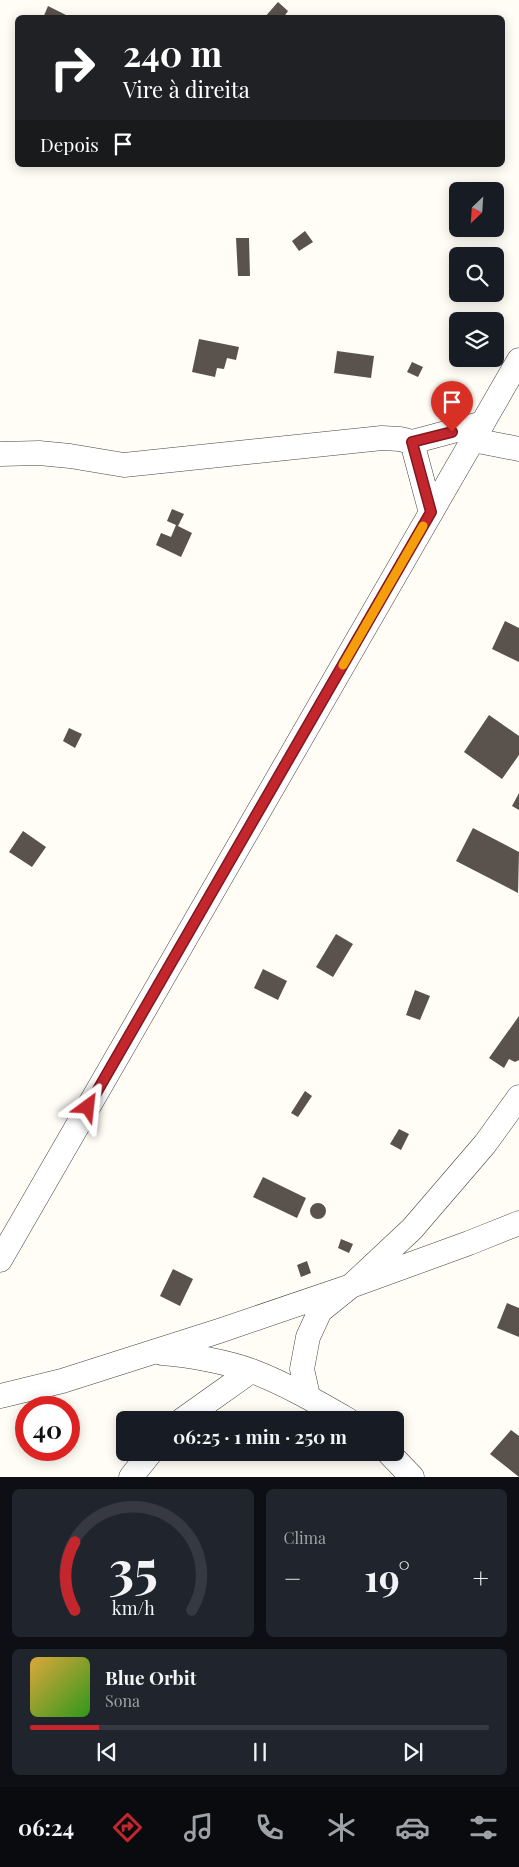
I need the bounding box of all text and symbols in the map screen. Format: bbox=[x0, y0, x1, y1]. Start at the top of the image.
text: 240 m bbox=[123, 29, 222, 76]
icon: right bbox=[40, 35, 105, 100]
text: Vire à direita bbox=[123, 74, 250, 104]
icon: arrive bbox=[109, 130, 137, 158]
text: Depois bbox=[40, 131, 99, 157]
north arrow bbox=[449, 182, 504, 238]
map controls bbox=[449, 182, 504, 367]
button: search bbox=[449, 247, 504, 302]
button: layers bbox=[449, 312, 504, 367]
pin bbox=[431, 381, 473, 432]
icon: arrive bbox=[438, 388, 466, 416]
position arrow bbox=[61, 1080, 113, 1132]
speed limit sign: 40 bbox=[15, 1396, 80, 1461]
text: 06:25 · 1 min · 250 m bbox=[173, 1423, 347, 1449]
text: Clima bbox=[284, 1527, 326, 1548]
text: 35 bbox=[108, 1533, 157, 1602]
text: 19° bbox=[364, 1551, 410, 1602]
text: − bbox=[284, 1559, 302, 1596]
text: + bbox=[473, 1559, 489, 1596]
text: km/h bbox=[111, 1596, 155, 1619]
text: Blue Orbit bbox=[105, 1664, 196, 1690]
text: Sona bbox=[105, 1690, 140, 1711]
icon: previous bbox=[93, 1738, 121, 1766]
icon: pause bbox=[246, 1738, 274, 1766]
icon: next bbox=[399, 1738, 427, 1766]
icon: directions bbox=[110, 1810, 145, 1845]
icon: music bbox=[181, 1810, 216, 1845]
icon: phone bbox=[252, 1810, 287, 1845]
icon: climate bbox=[324, 1810, 359, 1845]
icon: car bbox=[395, 1810, 430, 1845]
icon: filters bbox=[466, 1810, 501, 1845]
text: 06:24 bbox=[18, 1812, 74, 1842]

